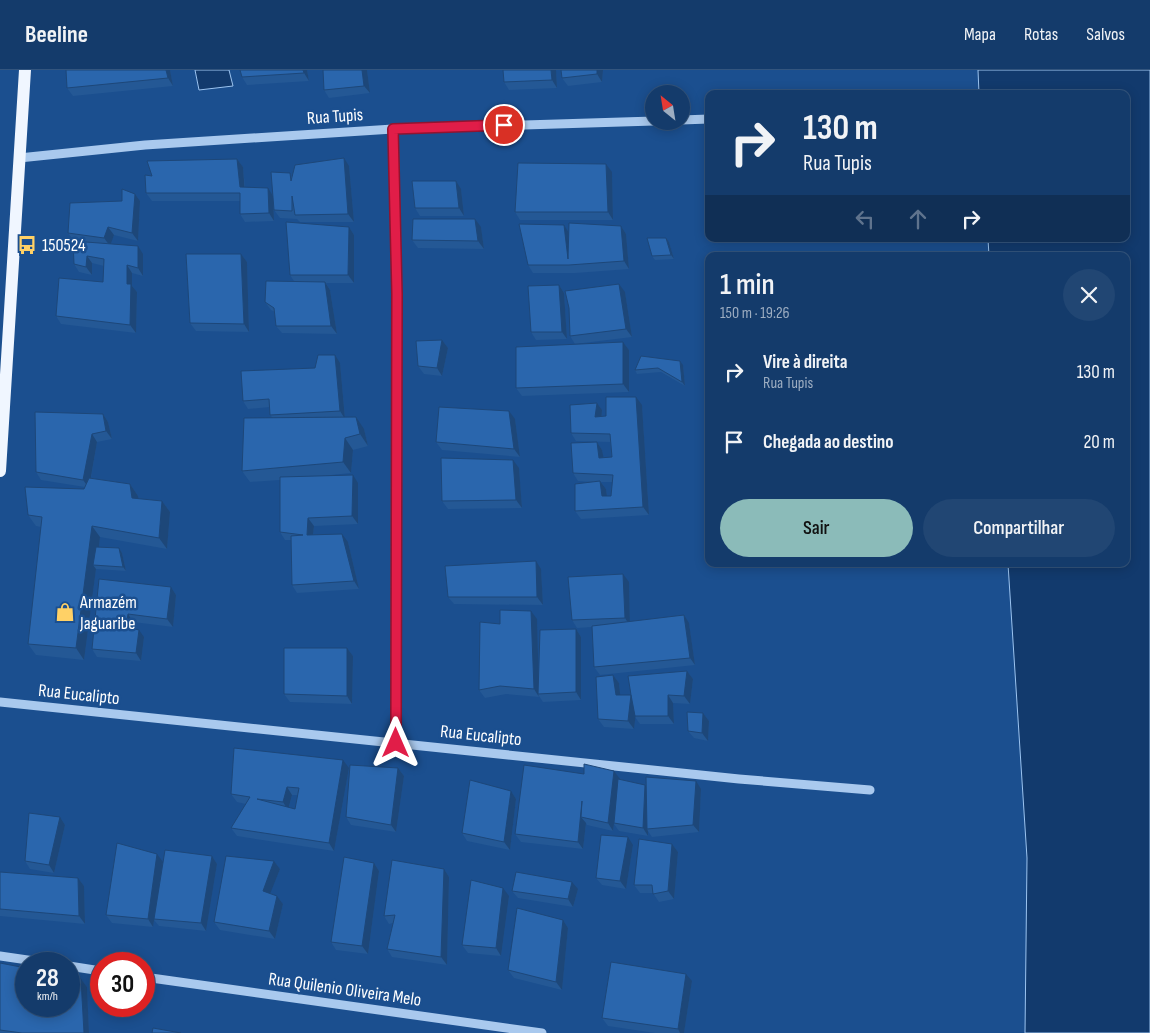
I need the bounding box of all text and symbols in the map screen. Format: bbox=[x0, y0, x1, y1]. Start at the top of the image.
text: Beeline bbox=[25, 20, 88, 49]
text: Mapa bbox=[964, 24, 996, 45]
text: Rotas bbox=[1024, 24, 1058, 45]
text: Salvos bbox=[1086, 24, 1125, 45]
north arrow bbox=[645, 85, 690, 130]
map controls bbox=[645, 85, 690, 130]
street label: Rua Tupis bbox=[306, 104, 364, 129]
pin bbox=[483, 104, 525, 146]
text: 130 m bbox=[803, 107, 878, 150]
icon: right bbox=[720, 110, 785, 175]
icon: arrive bbox=[490, 111, 518, 139]
text: Rua Tupis bbox=[803, 150, 872, 177]
icon: left bbox=[851, 205, 879, 233]
icon: ahead bbox=[904, 205, 932, 233]
icon: right bbox=[957, 205, 985, 233]
bus stop icon: 150524 bbox=[16, 234, 38, 256]
place label: 150524 bbox=[42, 235, 86, 256]
text: 1 min bbox=[720, 267, 775, 303]
button: close bbox=[1063, 269, 1115, 321]
text: 150 m · 19:26 bbox=[720, 304, 790, 323]
text: Vire à direita bbox=[763, 351, 847, 374]
icon: right bbox=[720, 358, 748, 386]
text: 130 m bbox=[1077, 361, 1115, 384]
text: Rua Tupis bbox=[763, 374, 813, 393]
icon: arrive bbox=[720, 428, 748, 456]
text: Chegada ao destino bbox=[763, 431, 893, 454]
text: 20 m bbox=[1083, 431, 1115, 454]
button: Sair bbox=[720, 499, 913, 557]
button: Compartilhar bbox=[923, 499, 1115, 557]
place label: Armazém Jaguaribe bbox=[79, 592, 137, 634]
shop icon: Armazém Jaguaribe bbox=[54, 601, 76, 623]
street label: Rua Eucalipto bbox=[37, 680, 121, 709]
position arrow bbox=[369, 716, 421, 768]
street label: Rua Eucalipto bbox=[439, 721, 523, 750]
speed limit sign: 30 bbox=[90, 952, 155, 1017]
text: 28 bbox=[36, 963, 59, 994]
street label: Rua Quilenio Oliveira Melo bbox=[267, 968, 423, 1011]
text: km/h bbox=[37, 989, 58, 1004]

